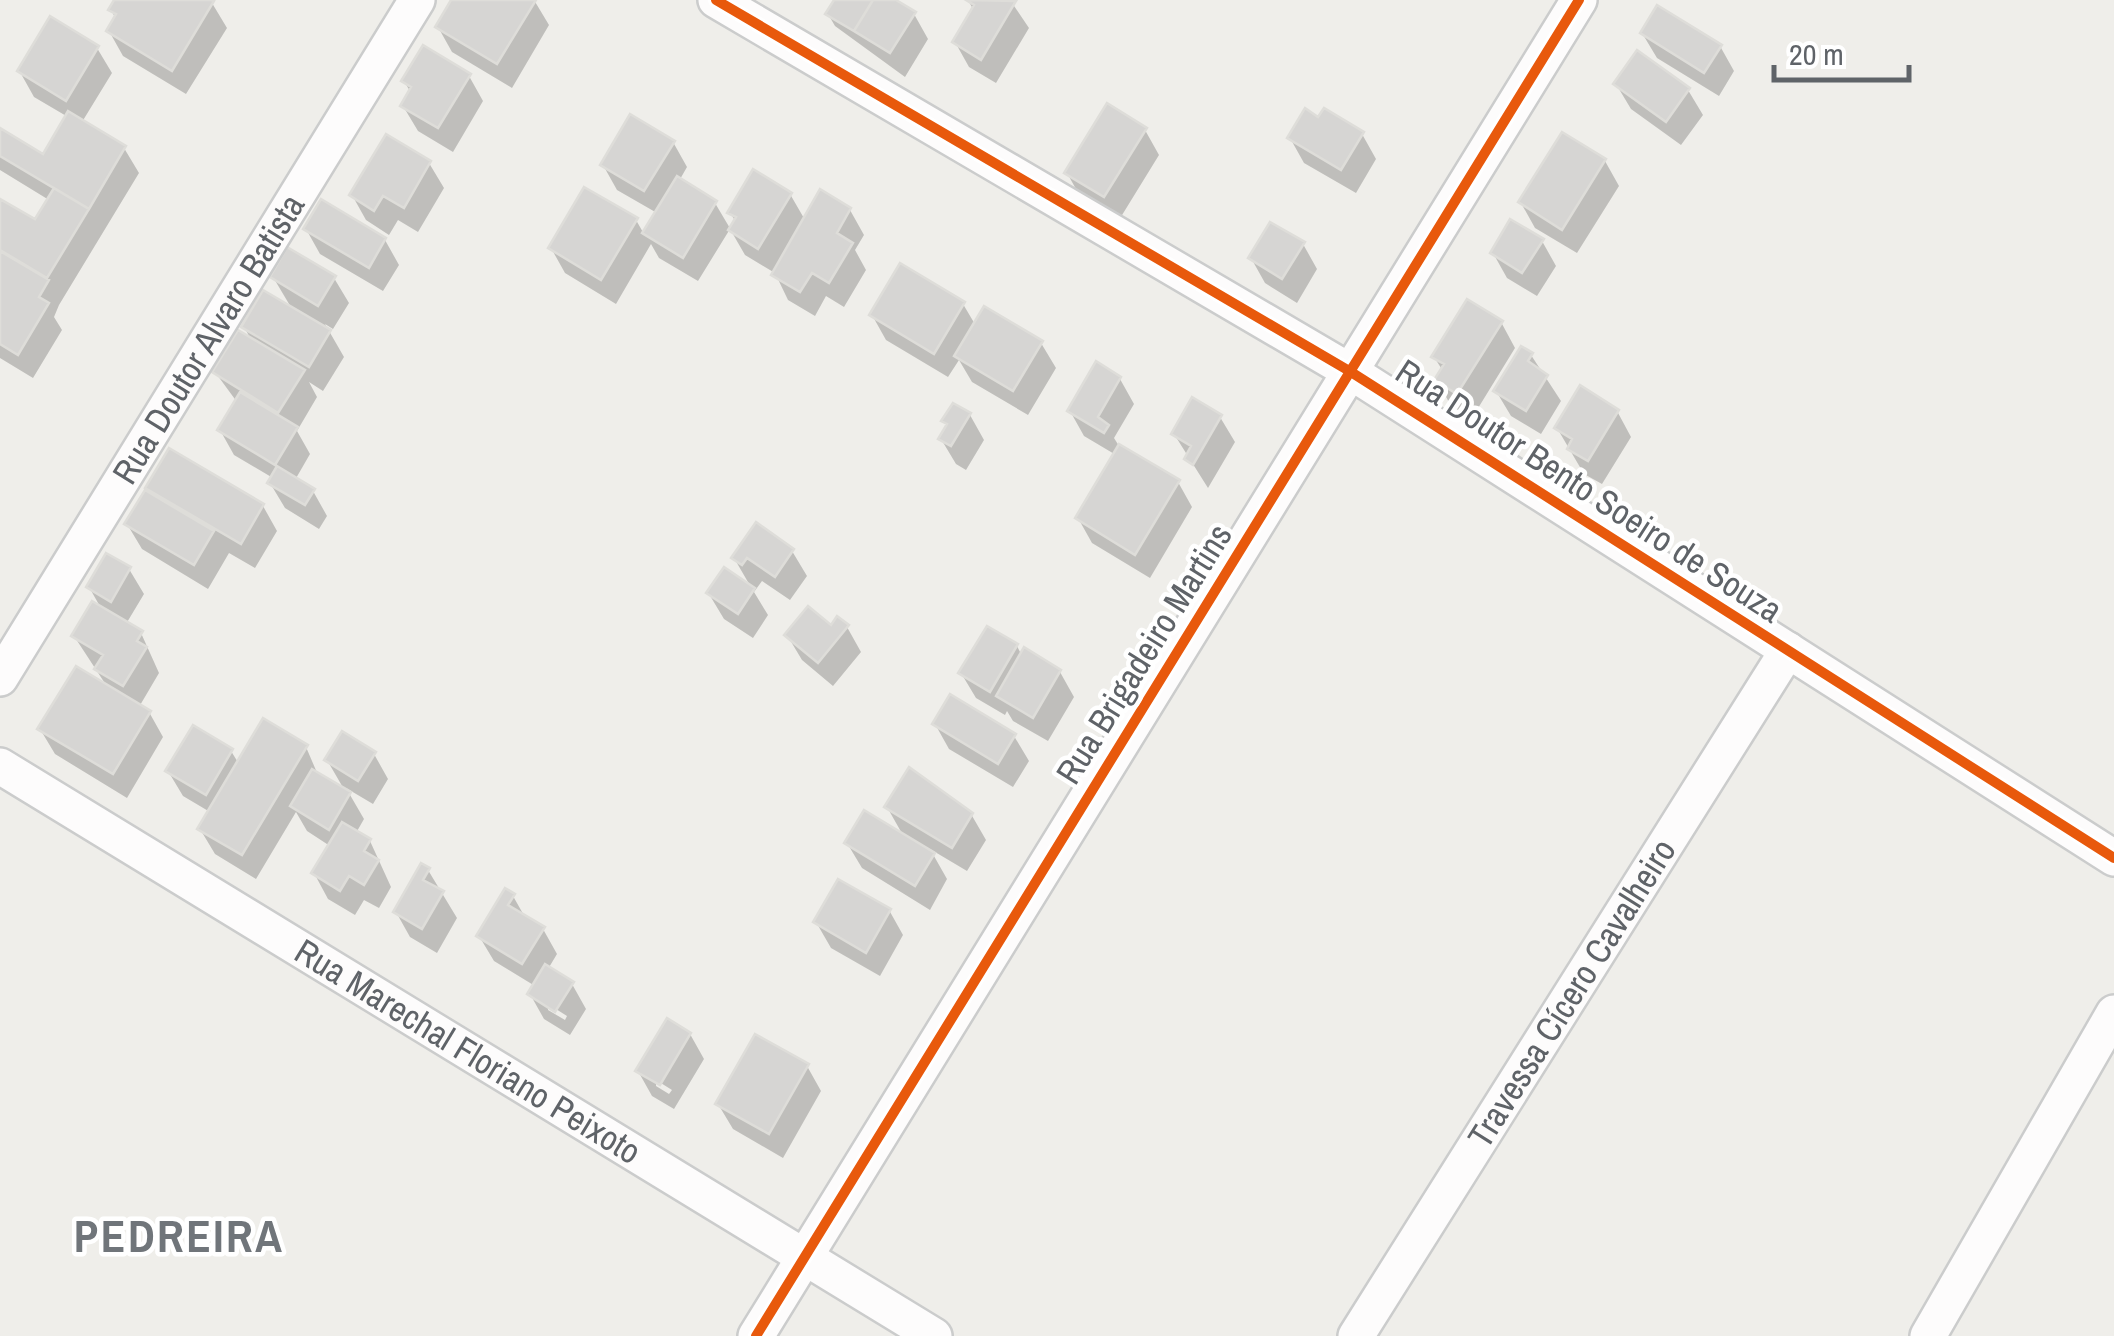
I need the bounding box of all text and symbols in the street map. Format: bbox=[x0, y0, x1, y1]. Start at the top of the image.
scale bar bbox=[1774, 20, 1909, 82]
text: 20 m bbox=[1789, 34, 1844, 74]
street label: Rua Doutor Alvaro Batista bbox=[101, 185, 315, 492]
street label: Rua Doutor Bento Soeiro de Souza bbox=[1387, 348, 1791, 633]
street label: Rua Brigadeiro Martins bbox=[1045, 515, 1243, 793]
street label: Travessa Cícero Cavalheiro bbox=[1457, 830, 1686, 1156]
street label: Rua Marechal Floriano Peixoto bbox=[286, 927, 650, 1175]
district label: PEDREIRA bbox=[74, 1205, 284, 1266]

